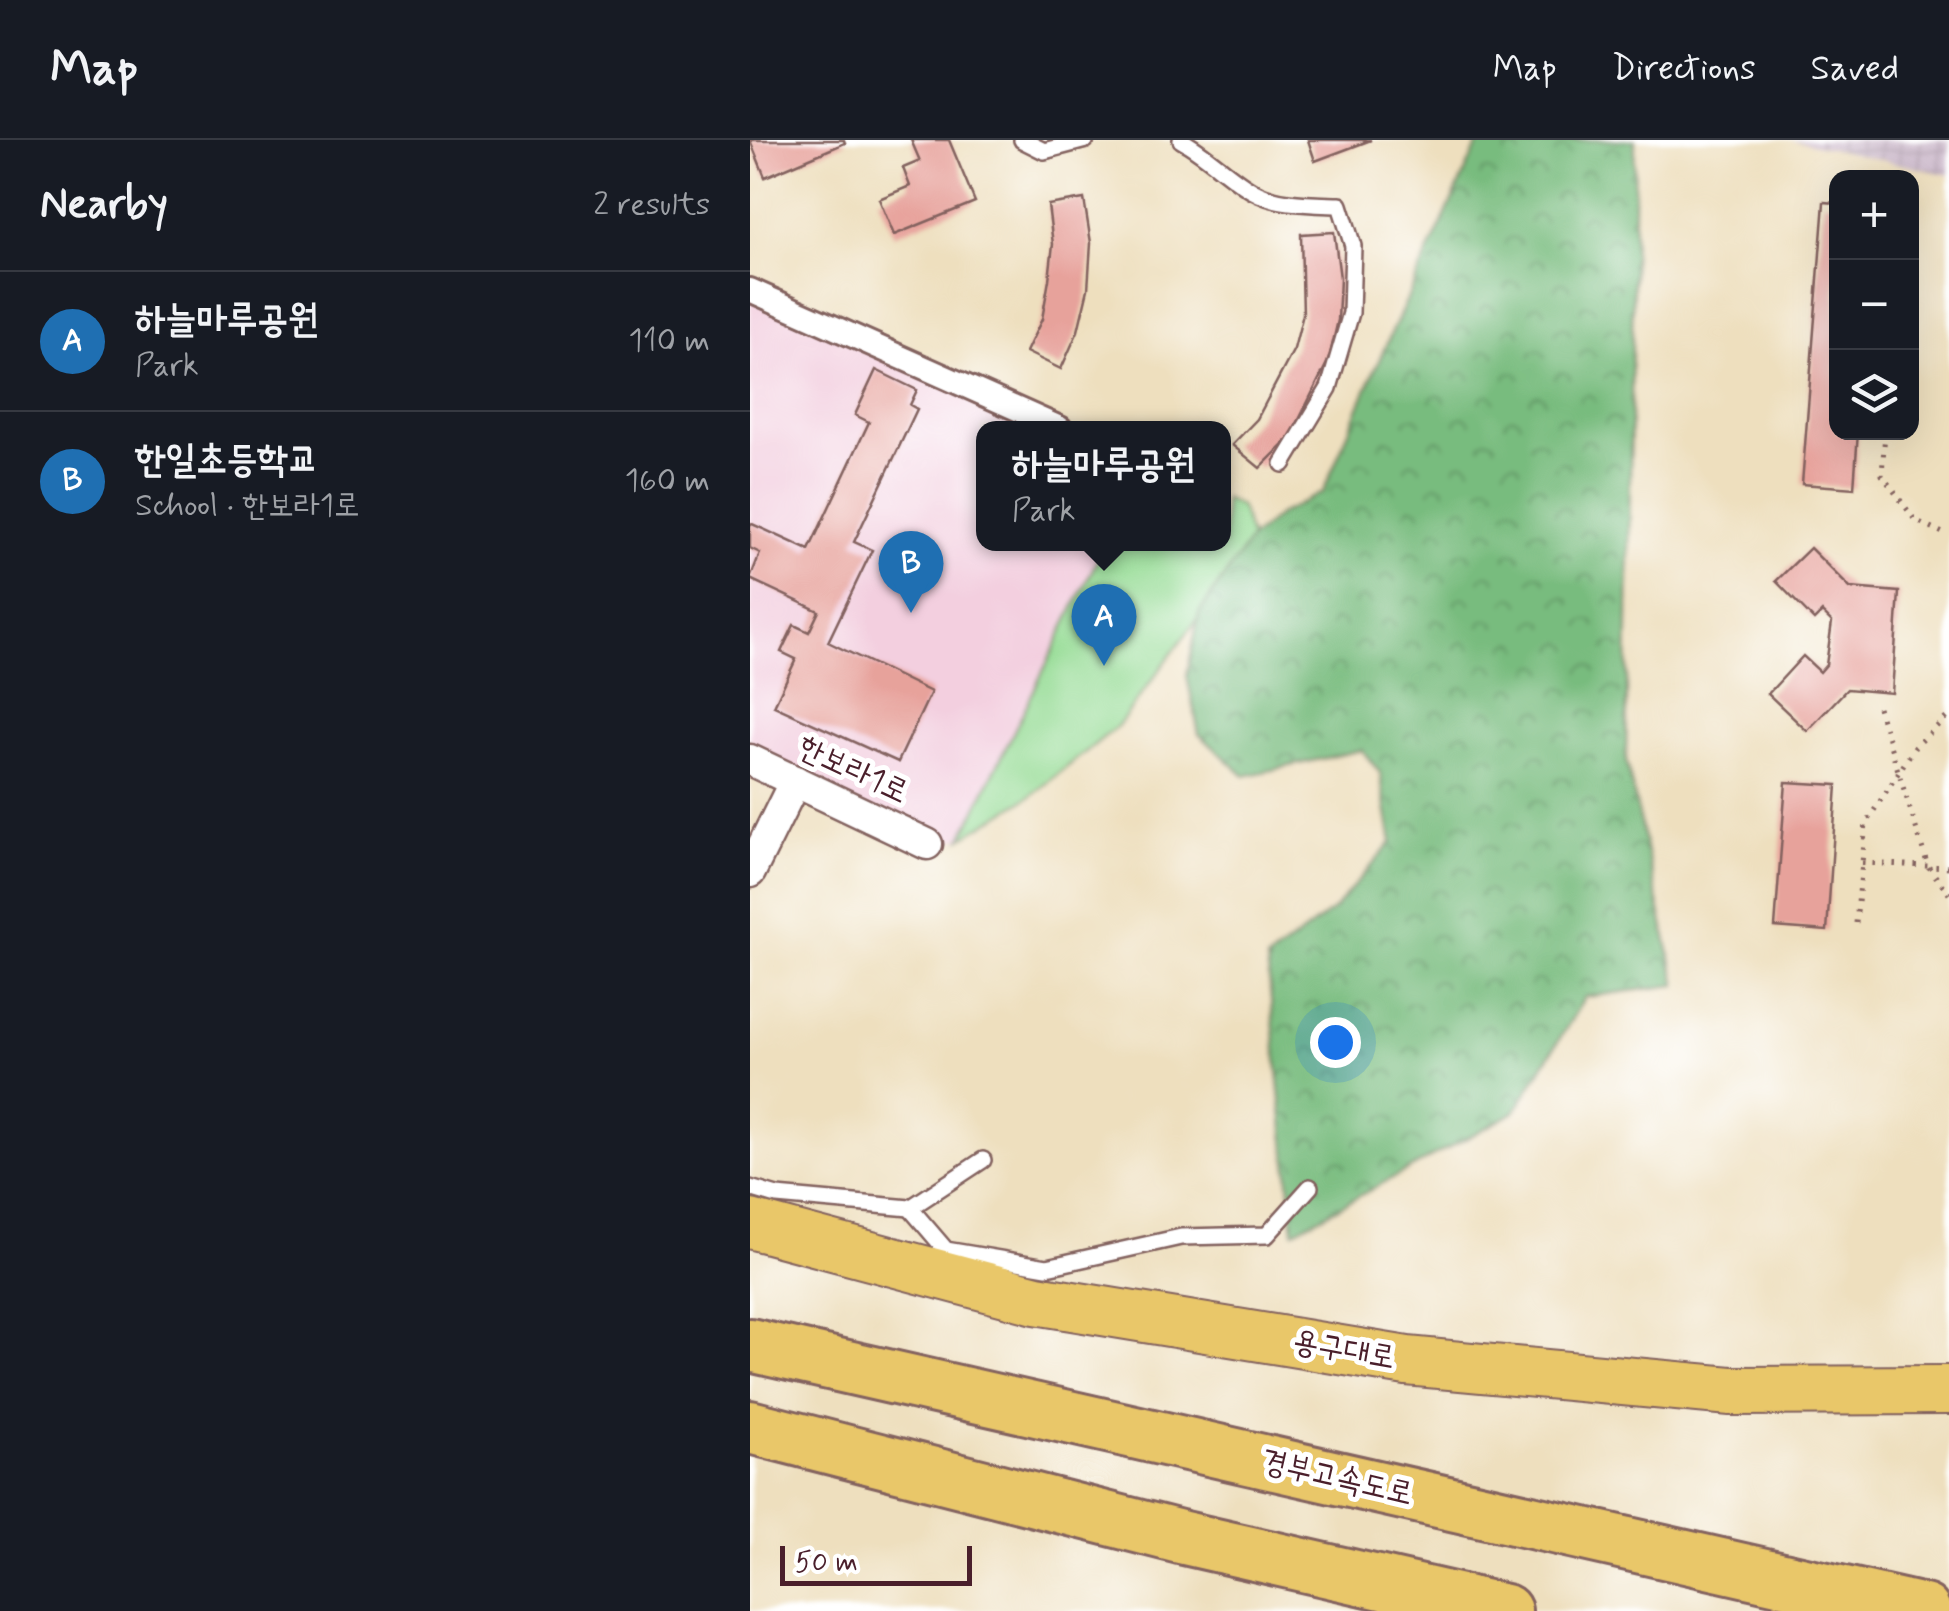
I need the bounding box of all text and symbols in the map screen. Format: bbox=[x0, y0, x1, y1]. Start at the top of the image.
text: Map bbox=[50, 38, 138, 101]
text: Map bbox=[1493, 46, 1557, 92]
text: Directions bbox=[1612, 46, 1756, 92]
text: Saved bbox=[1811, 46, 1899, 92]
map controls bbox=[1829, 170, 1919, 440]
button: + bbox=[1829, 170, 1919, 260]
text: Nearby bbox=[40, 178, 168, 233]
text: 2 results bbox=[593, 184, 710, 226]
button: − bbox=[1829, 260, 1919, 350]
text: 하늘마루공원 bbox=[135, 296, 318, 345]
text: A bbox=[62, 320, 83, 362]
text: 110 m bbox=[629, 320, 710, 362]
text: Park bbox=[135, 345, 199, 387]
button: layers bbox=[1829, 350, 1919, 440]
popup bbox=[976, 421, 1231, 551]
text: 한일초등학교 bbox=[135, 436, 318, 485]
text: 하늘마루공원 bbox=[1012, 441, 1195, 490]
text: B bbox=[62, 460, 83, 502]
text: 160 m bbox=[625, 460, 710, 502]
text: School · 한보라1로 bbox=[135, 485, 360, 527]
text: Park bbox=[1012, 490, 1075, 532]
pin: B bbox=[878, 530, 944, 613]
pin: A bbox=[1072, 584, 1136, 666]
street label: 한보라1로 bbox=[791, 726, 915, 814]
your location bbox=[1310, 1017, 1361, 1068]
street label: 용구대로 bbox=[1290, 1320, 1398, 1380]
street label: 경부고속도로 bbox=[1257, 1440, 1417, 1516]
scale bar bbox=[780, 1541, 972, 1586]
text: 50 m bbox=[795, 1545, 858, 1582]

